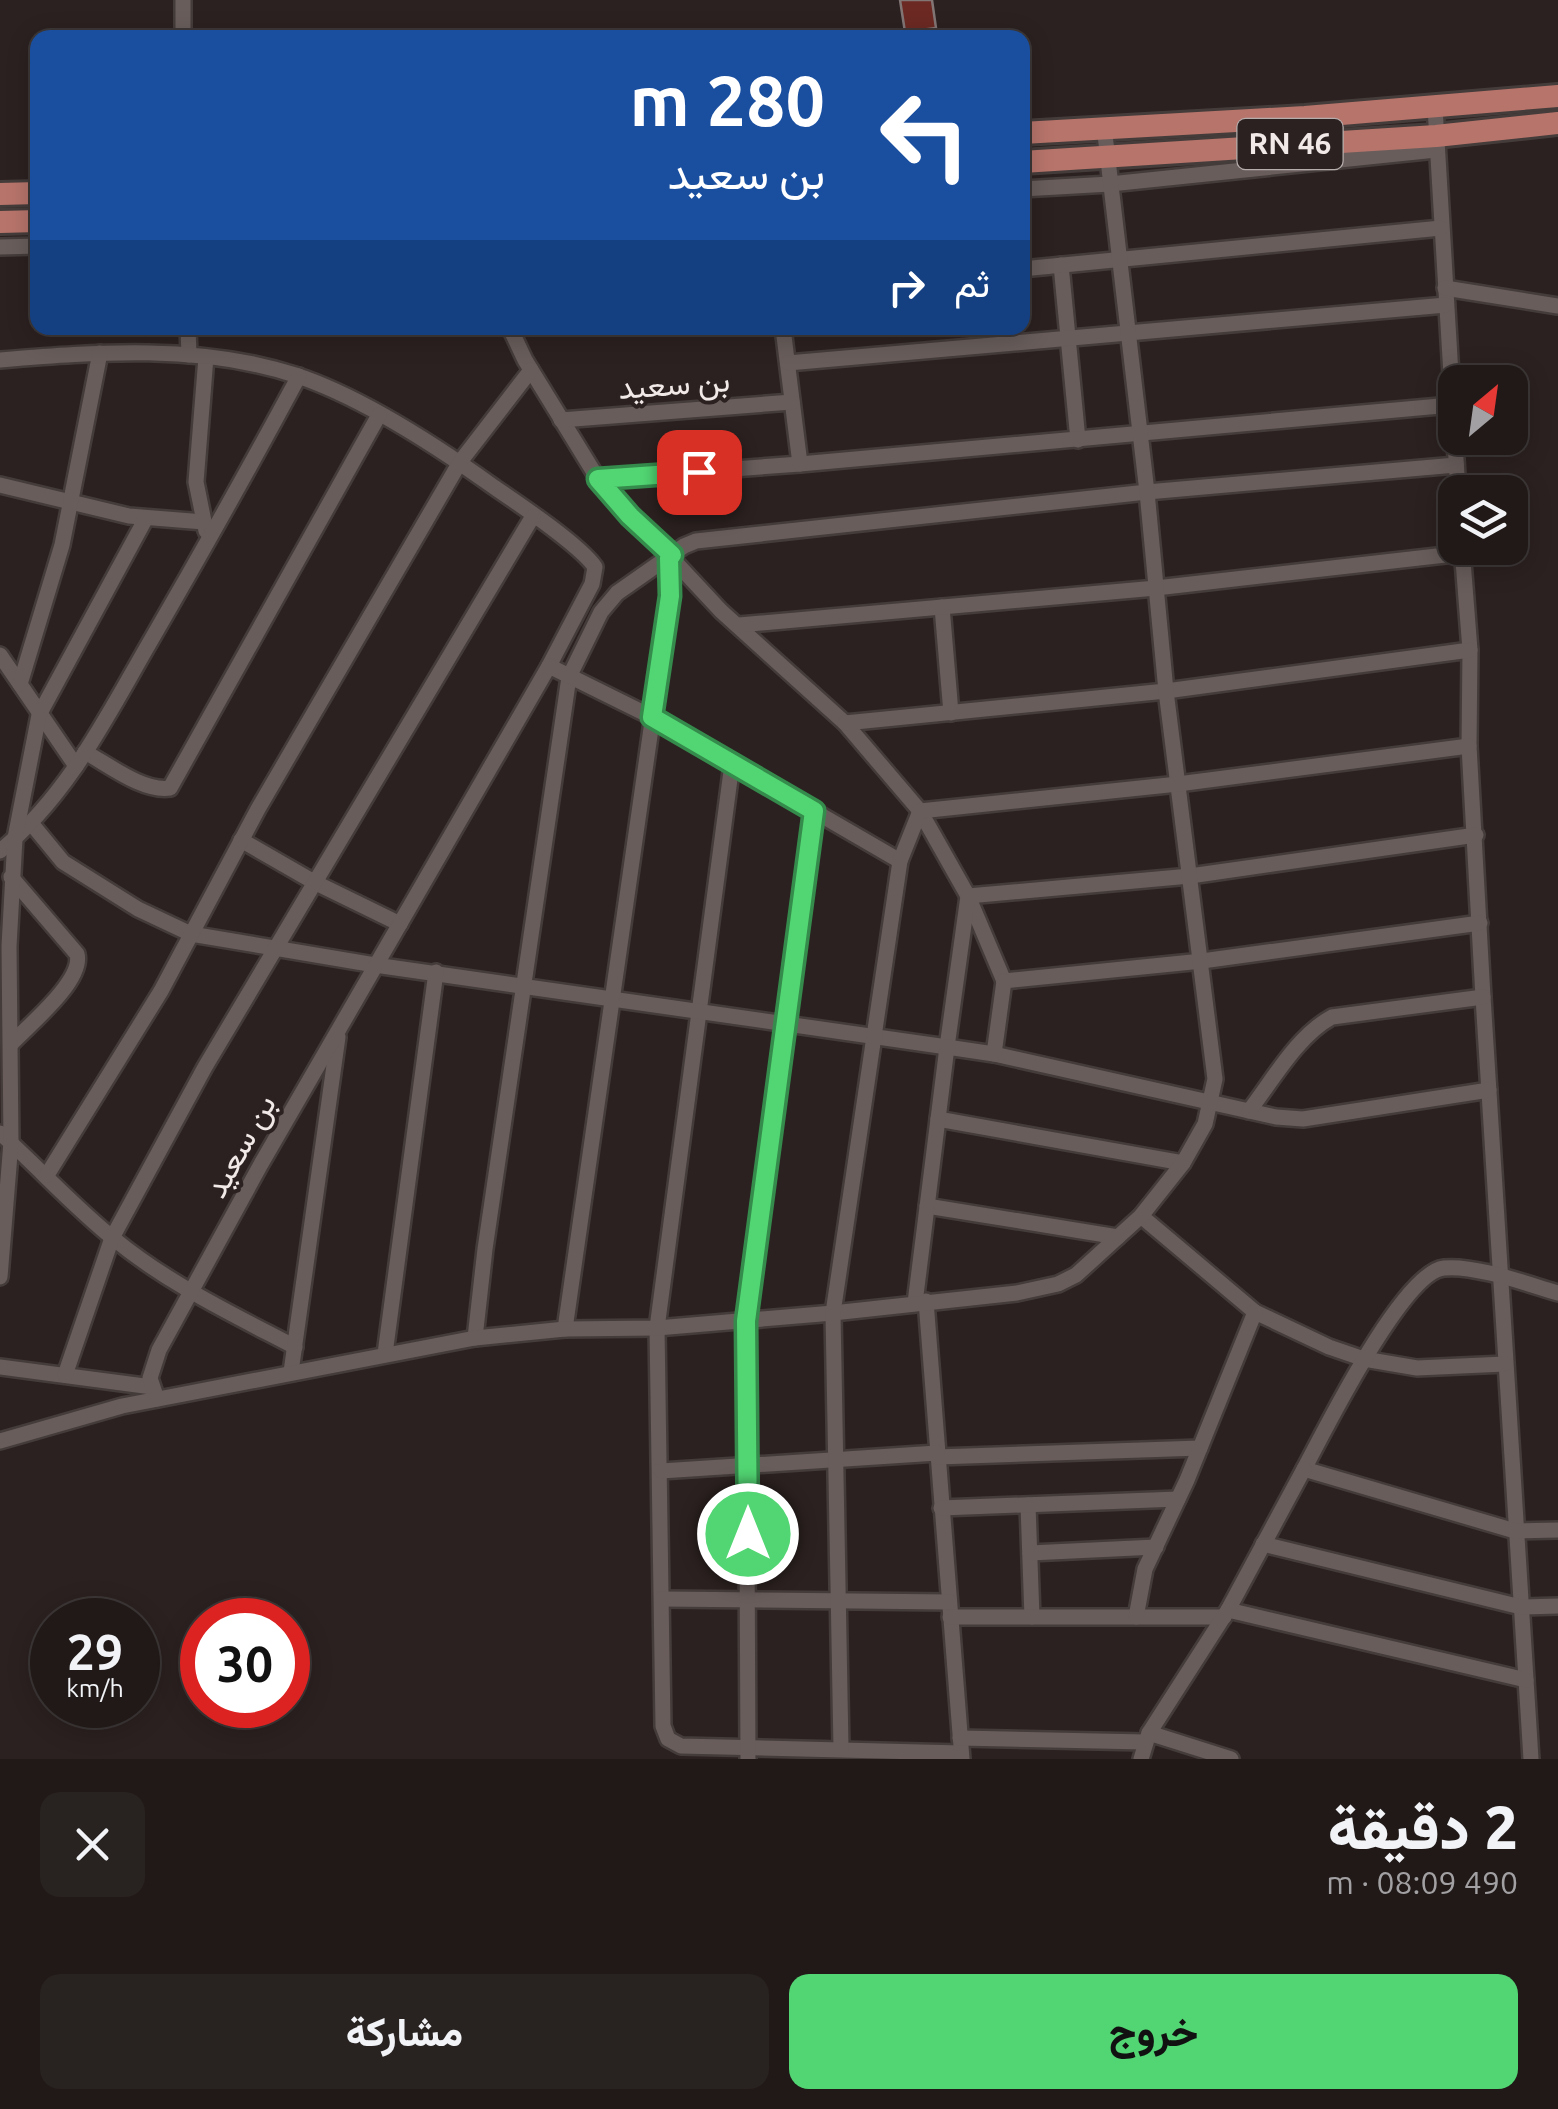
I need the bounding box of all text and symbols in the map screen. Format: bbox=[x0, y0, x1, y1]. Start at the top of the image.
text: 280 m bbox=[630, 61, 825, 139]
icon: left bbox=[860, 70, 990, 200]
road number: RN 46 bbox=[1238, 119, 1342, 169]
text: بن سعيد bbox=[667, 147, 825, 198]
icon: right bbox=[879, 260, 934, 315]
text: ثم bbox=[954, 262, 990, 304]
street label: بن سعيد bbox=[617, 361, 731, 407]
north arrow bbox=[1438, 365, 1528, 455]
map controls bbox=[1438, 365, 1528, 565]
pin bbox=[657, 430, 742, 515]
icon: arrive bbox=[672, 445, 727, 500]
button: layers bbox=[1438, 475, 1528, 565]
street label: بن سعيد bbox=[196, 1088, 284, 1204]
position arrow bbox=[696, 1482, 800, 1586]
speed limit sign: 30 bbox=[180, 1598, 310, 1728]
text: 29 bbox=[67, 1623, 123, 1679]
text: km/h bbox=[66, 1674, 124, 1702]
button: close bbox=[40, 1792, 145, 1897]
text: 2 دقيقة bbox=[1328, 1793, 1518, 1860]
text: 490 m · 08:09 bbox=[1326, 1864, 1518, 1900]
button: مشاركة bbox=[40, 1974, 769, 2089]
button: خروج bbox=[789, 1974, 1518, 2089]

